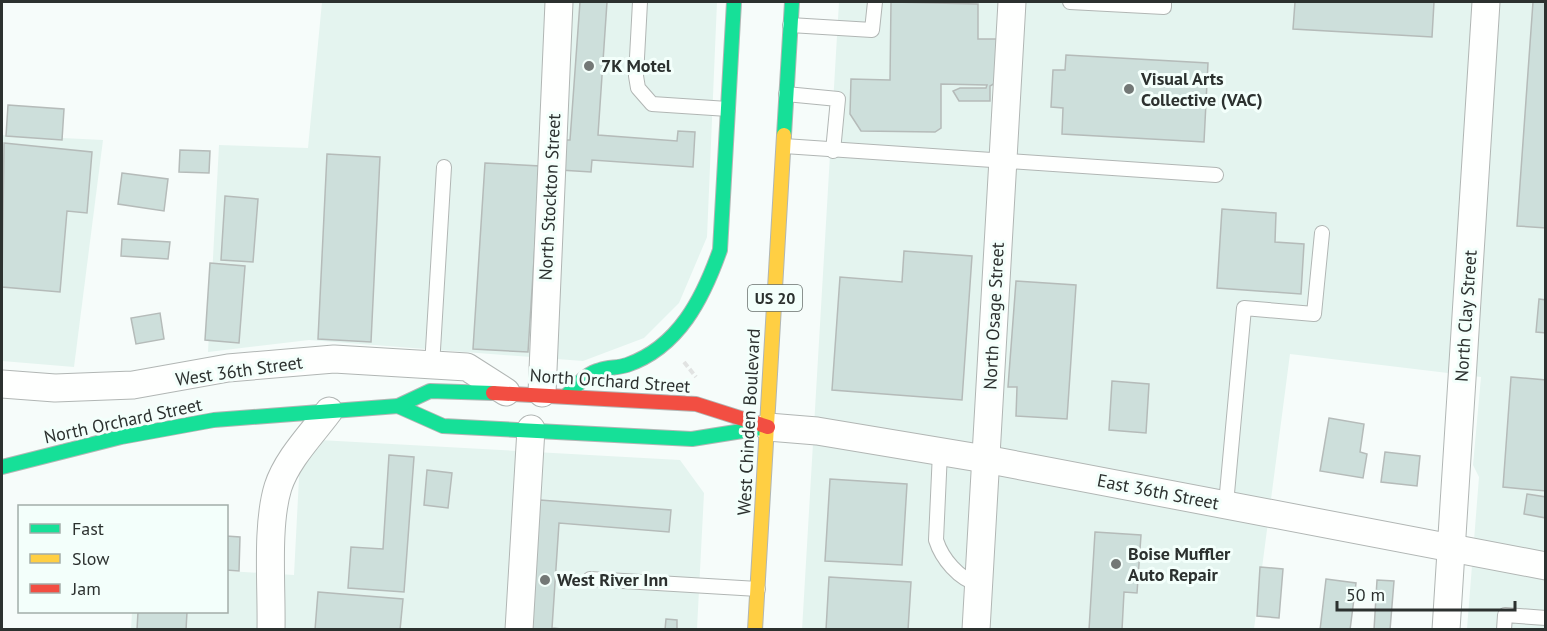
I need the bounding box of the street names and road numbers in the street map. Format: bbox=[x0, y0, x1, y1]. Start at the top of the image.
street label: North Stockton Street bbox=[534, 113, 565, 281]
street label: North Osage Street bbox=[978, 242, 1009, 390]
street label: North Clay Street bbox=[1449, 249, 1482, 383]
road number: US 20 bbox=[748, 285, 802, 311]
street label: West Chinden Boulevard bbox=[732, 328, 765, 516]
street label: West 36th Street bbox=[174, 350, 304, 391]
street label: North Orchard Street bbox=[529, 363, 691, 398]
street label: North Orchard Street bbox=[42, 393, 204, 449]
street label: East 36th Street bbox=[1095, 468, 1221, 515]

